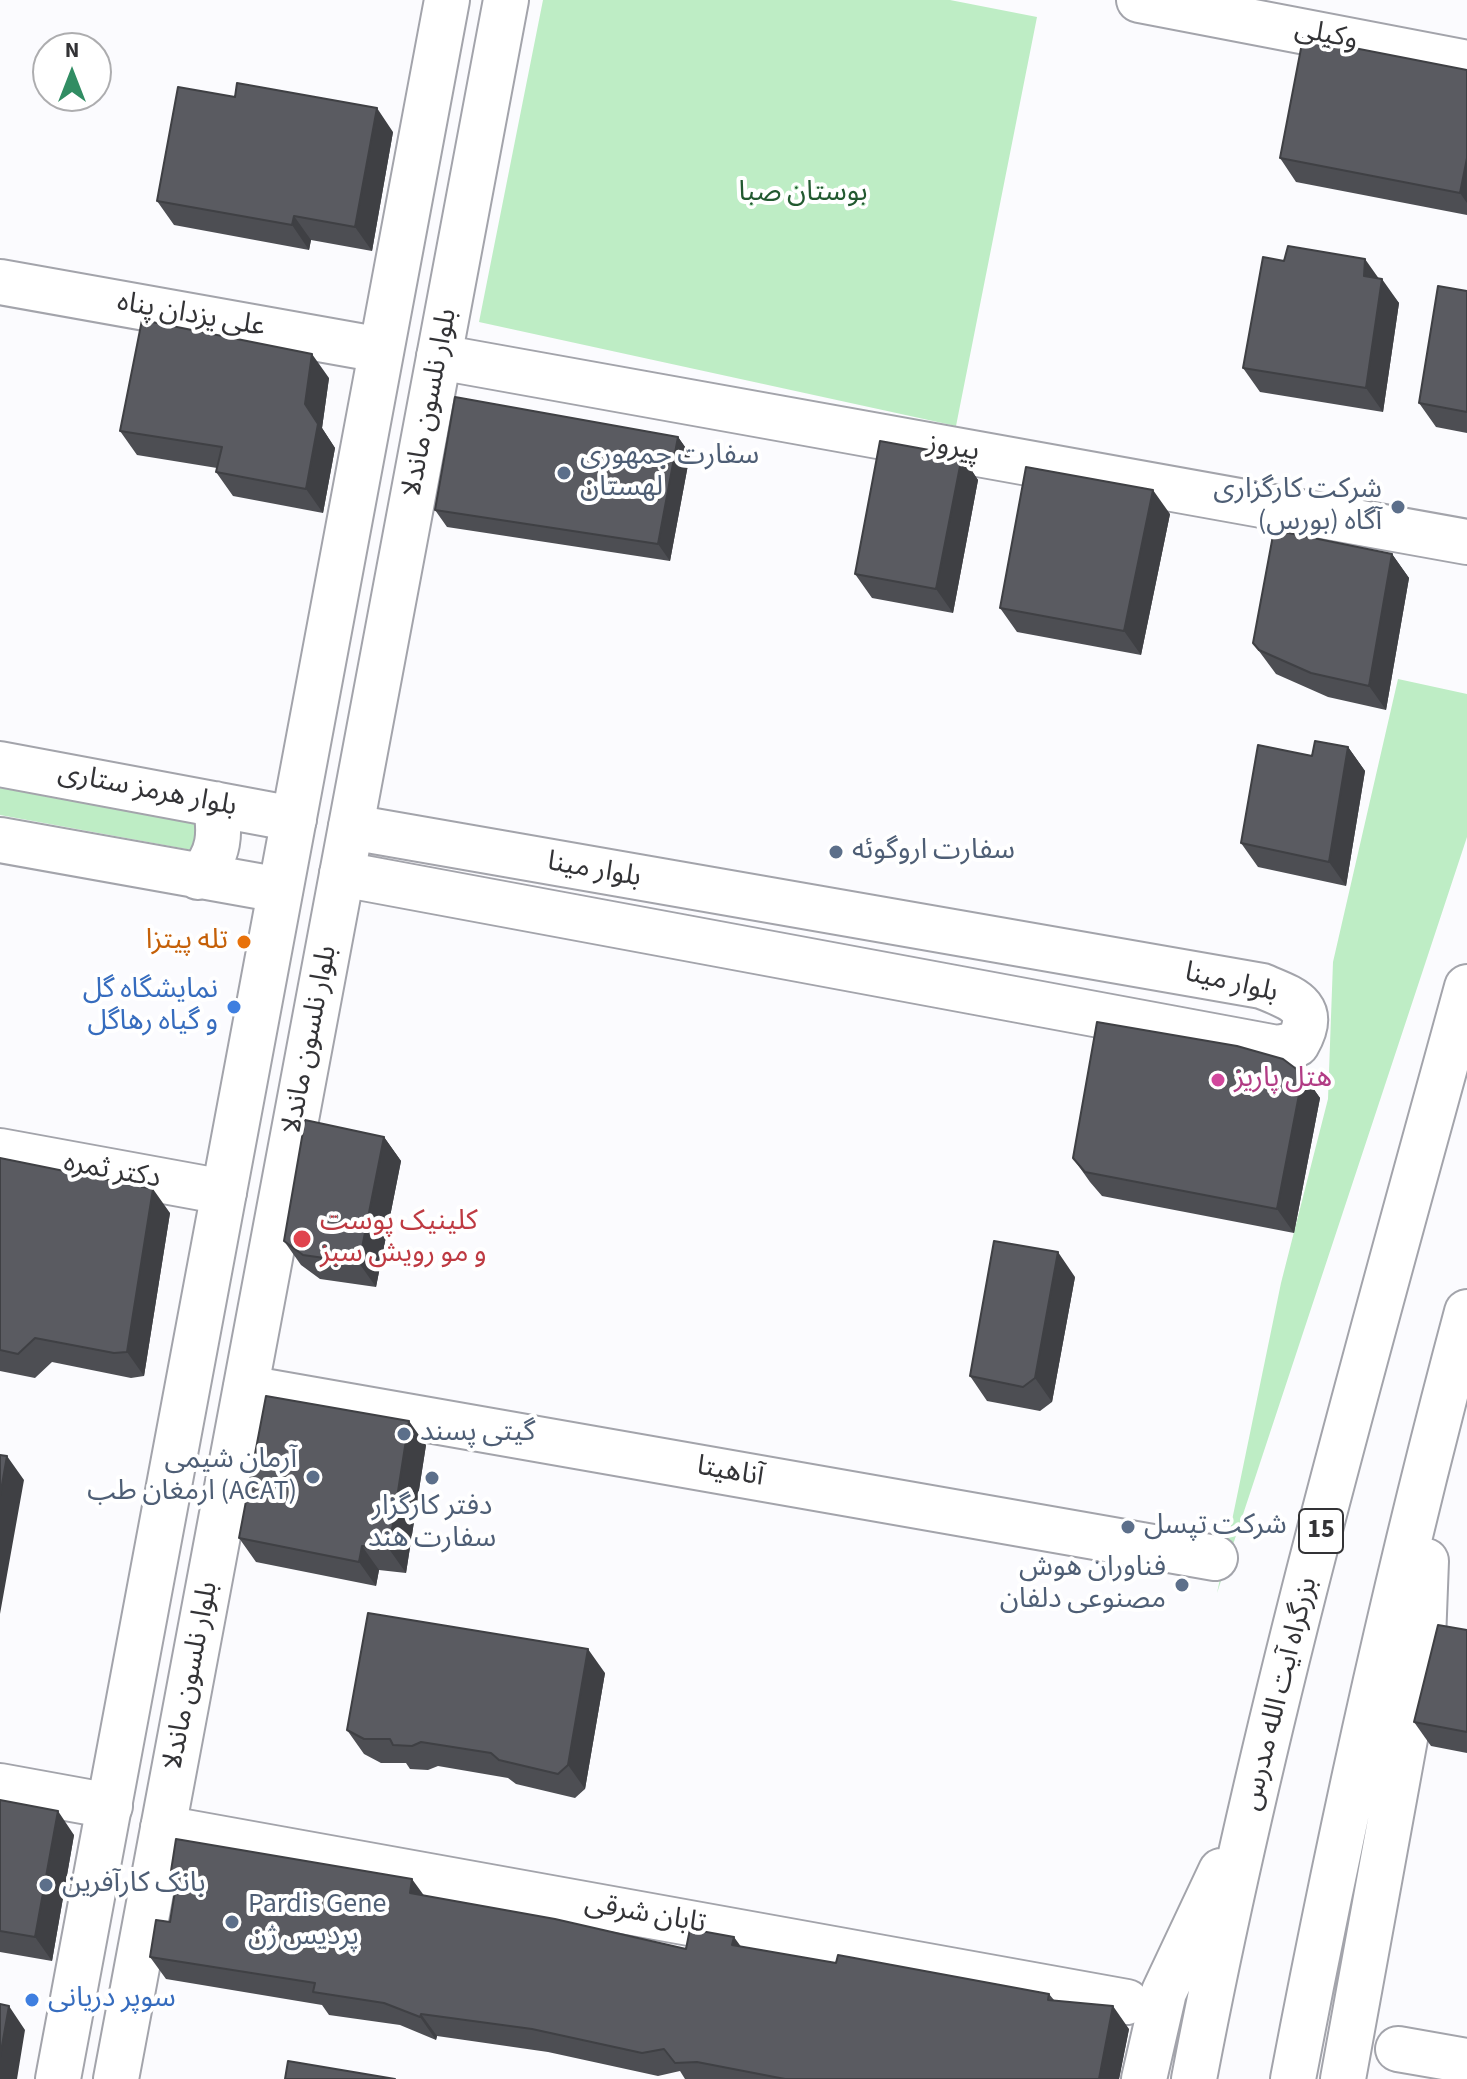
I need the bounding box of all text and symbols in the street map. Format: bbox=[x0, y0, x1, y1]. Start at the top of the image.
street label: وكيلی bbox=[1292, 13, 1360, 59]
north arrow bbox=[32, 32, 112, 112]
text: N bbox=[65, 34, 79, 66]
park label: بوستان صبا bbox=[738, 177, 868, 211]
street label: علی یزدان پناه bbox=[114, 286, 268, 346]
street label: بلوار نلسون ماندلا bbox=[396, 306, 466, 500]
street label: پیروز bbox=[924, 428, 982, 470]
place label: سفارت جمهوری لهستان bbox=[580, 440, 759, 506]
marker: سفارت جمهوری لهستان bbox=[555, 464, 573, 482]
place label: شرکت کارگزاری آگاه (بورس) bbox=[1213, 474, 1382, 540]
marker: شرکت کارگزاری آگاه (بورس) bbox=[1389, 498, 1407, 516]
street label: بلوار هرمز ستاری bbox=[55, 757, 239, 825]
place label: سفارت اروگوئه bbox=[852, 835, 1015, 869]
marker: سفارت اروگوئه bbox=[827, 843, 845, 861]
street label: بلوار مینا bbox=[545, 846, 643, 896]
place label: تله پیتزا bbox=[146, 925, 228, 959]
marker: تله پیتزا bbox=[235, 933, 253, 951]
street label: بلوار نلسون ماندلا bbox=[276, 943, 346, 1137]
street label: بلوار مینا bbox=[1181, 957, 1281, 1011]
place label: نمایشگاه گل و گیاه رهاگل bbox=[83, 974, 218, 1040]
marker: نمایشگاه گل و گیاه رهاگل bbox=[225, 998, 243, 1016]
place label: هتل پاریز bbox=[1234, 1063, 1332, 1097]
marker: هتل پاریز bbox=[1209, 1071, 1227, 1089]
street label: دکتر ثمره bbox=[61, 1147, 163, 1197]
place label: کلینیک پوست و مو رویش سبز bbox=[320, 1206, 487, 1272]
marker: کلینیک پوست و مو رویش سبز bbox=[291, 1228, 313, 1250]
place label: گیتی پسند bbox=[420, 1417, 535, 1451]
marker: گیتی پسند bbox=[395, 1425, 413, 1443]
place label: آرمان شیمی ارمغان طب (ACAT) bbox=[87, 1444, 297, 1510]
street label: آناهیتا bbox=[694, 1451, 766, 1495]
marker: آرمان شیمی ارمغان طب (ACAT) bbox=[304, 1468, 322, 1486]
marker: دفتر کارگزار سفارت هند bbox=[423, 1469, 441, 1487]
place label: دفتر کارگزار سفارت هند bbox=[368, 1491, 496, 1557]
road number: 15 bbox=[1299, 1509, 1343, 1553]
place label: شرکت تپسل bbox=[1144, 1510, 1287, 1544]
marker: شرکت تپسل bbox=[1119, 1518, 1137, 1536]
place label: فناوران هوش مصنوعی دلفان bbox=[1000, 1552, 1166, 1618]
street label: بزرگراه آیت الله مدرس bbox=[1236, 1574, 1326, 1814]
marker: فناوران هوش مصنوعی دلفان bbox=[1173, 1576, 1191, 1594]
street label: بلوار نلسون ماندلا bbox=[157, 1579, 227, 1773]
place label: بانک کارآفرین bbox=[62, 1868, 206, 1902]
marker: بانک کارآفرین bbox=[37, 1876, 55, 1894]
street label: تابان شرقی bbox=[582, 1888, 708, 1942]
place label: Pardis Gene پردیس ژن bbox=[248, 1889, 386, 1955]
marker: Pardis Gene پردیس ژن bbox=[223, 1913, 241, 1931]
place label: سوپر دریانی bbox=[48, 1983, 176, 2017]
marker: سوپر دریانی bbox=[23, 1991, 41, 2009]

